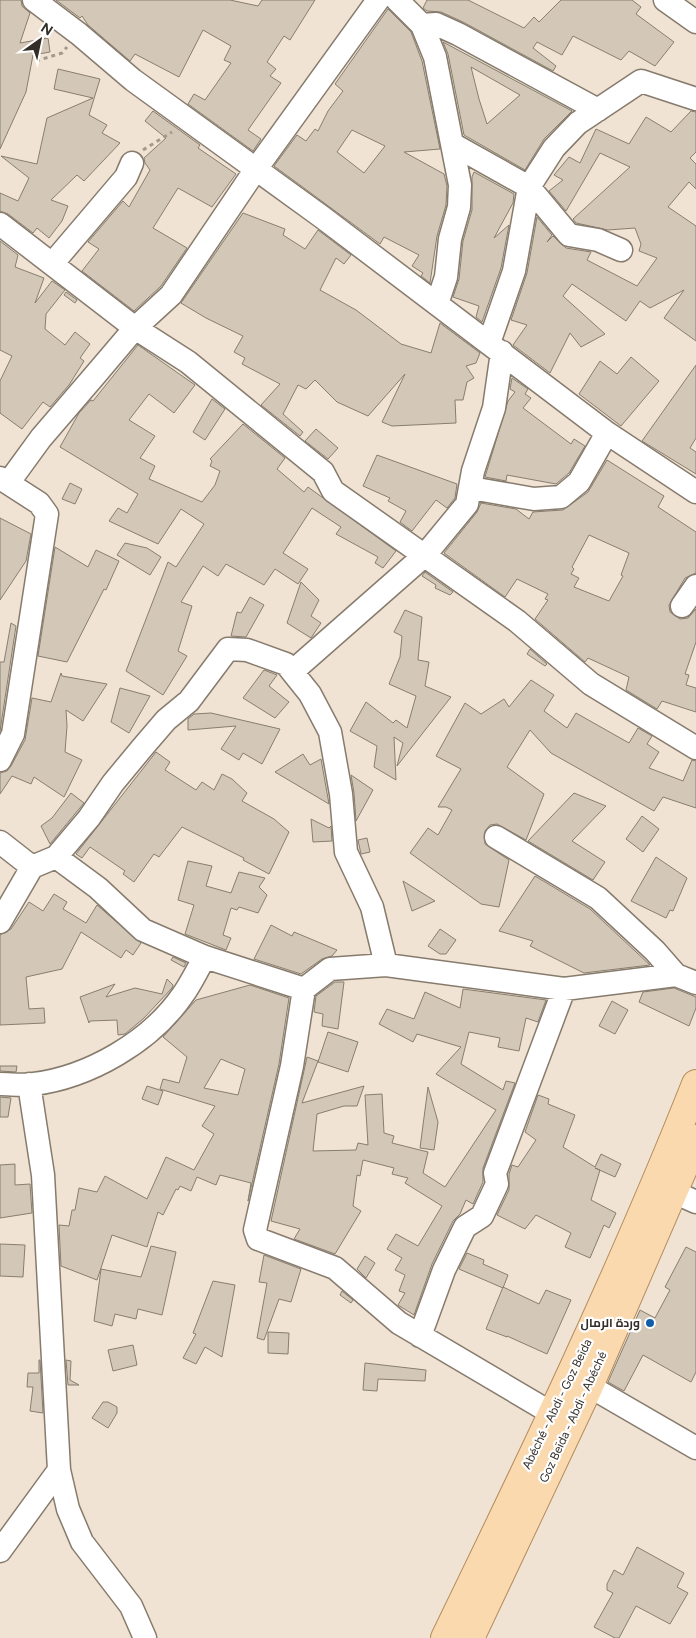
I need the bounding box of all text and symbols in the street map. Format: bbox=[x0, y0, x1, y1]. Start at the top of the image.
north arrow bbox=[15, 15, 65, 65]
text: N bbox=[38, 19, 56, 40]
place label: وردة الرمال bbox=[581, 1316, 640, 1331]
marker: وردة الرمال bbox=[644, 1317, 656, 1329]
street label: Abéché - Abdi - Goz Beïda bbox=[519, 1337, 595, 1471]
street label: Goz Beïda - Abdi - Abéché bbox=[536, 1349, 610, 1485]

